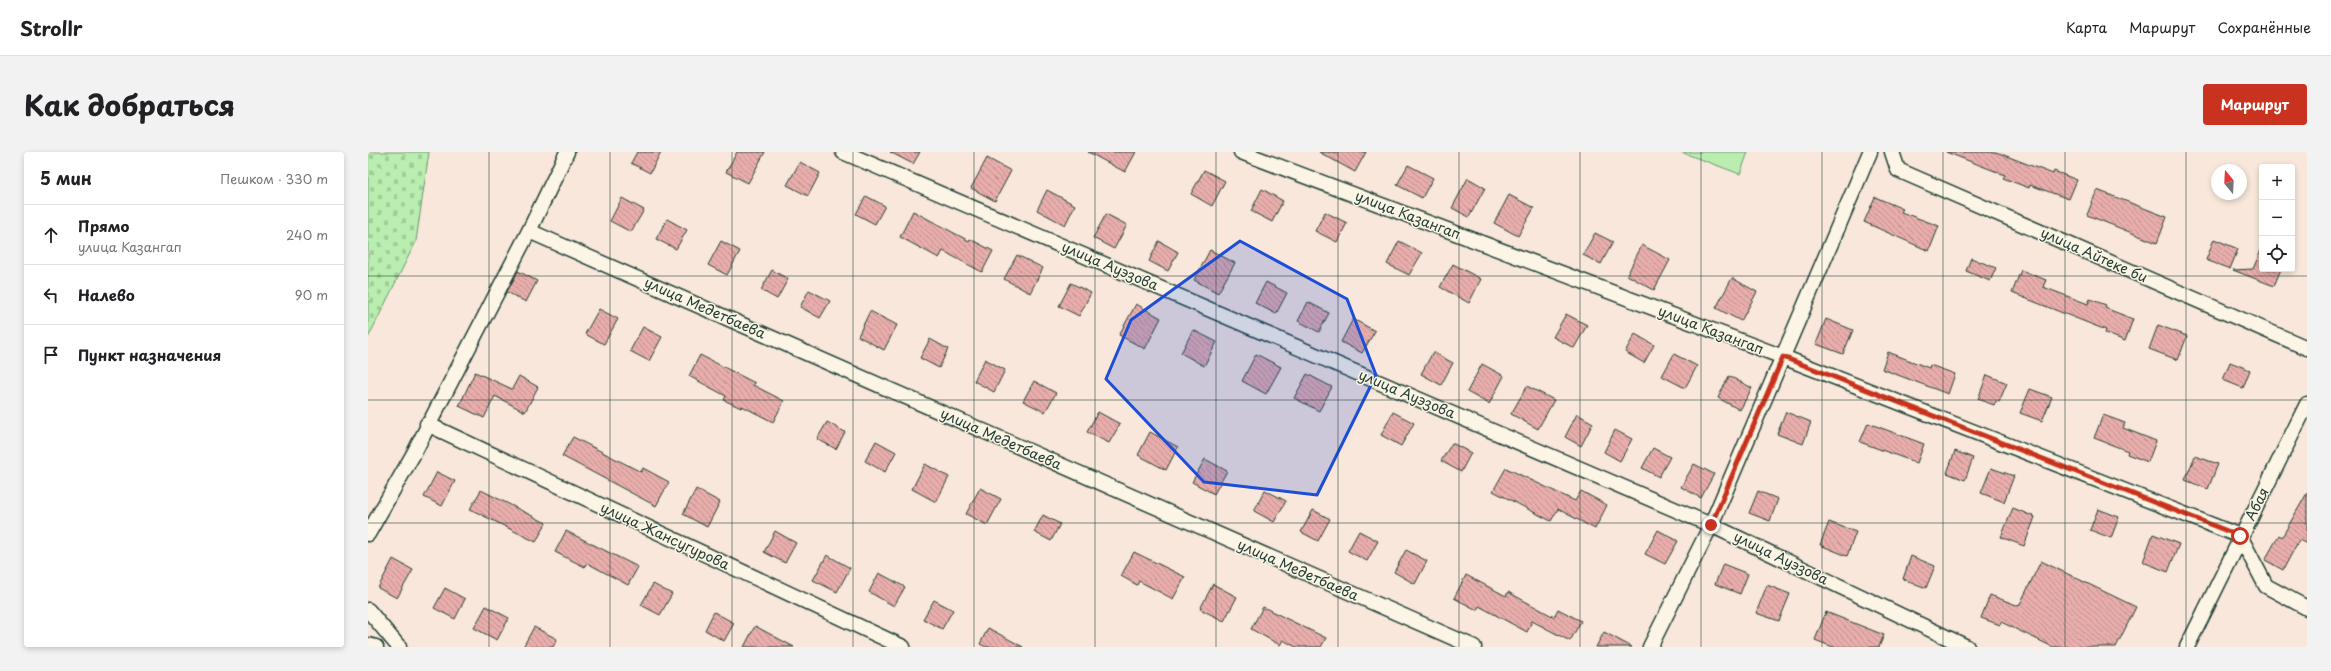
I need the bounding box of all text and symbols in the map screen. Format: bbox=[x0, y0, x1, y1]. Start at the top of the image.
text: Strollr bbox=[20, 14, 83, 42]
text: Карта bbox=[2066, 17, 2107, 38]
text: Маршрут bbox=[2129, 17, 2195, 38]
text: Сохранённые bbox=[2217, 17, 2311, 38]
text: Как добраться bbox=[24, 83, 235, 126]
button: Маршрут bbox=[2203, 84, 2307, 125]
north arrow bbox=[2211, 164, 2247, 200]
map controls bbox=[2259, 164, 2295, 272]
button: + bbox=[2259, 164, 2295, 200]
text: 5 мин bbox=[40, 165, 92, 191]
text: Пешком · 330 m bbox=[220, 169, 328, 188]
street label: улица Казангап bbox=[1352, 185, 1464, 244]
button: − bbox=[2259, 200, 2295, 236]
text: Прямо bbox=[78, 214, 129, 237]
street label: улица Айтеке би bbox=[2037, 222, 2151, 288]
icon: ahead bbox=[40, 224, 62, 246]
text: 240 m bbox=[286, 225, 328, 244]
street label: улица Ауэзова bbox=[1059, 236, 1162, 295]
button: locate bbox=[2259, 236, 2295, 272]
text: улица Казангап bbox=[78, 237, 182, 256]
street label: улица Медетбаева bbox=[641, 271, 769, 344]
text: Налево bbox=[78, 283, 135, 306]
icon: left bbox=[40, 284, 62, 306]
text: 90 m bbox=[295, 285, 328, 304]
street label: улица Казангап bbox=[1655, 300, 1767, 359]
text: Пункт назначения bbox=[78, 343, 221, 366]
icon: arrive bbox=[40, 344, 62, 366]
street label: улица Ауэзова bbox=[1356, 364, 1459, 423]
street label: улица Медетбаева bbox=[937, 402, 1065, 475]
street label: Абая bbox=[2239, 484, 2274, 524]
street label: улица Жансугурова bbox=[597, 496, 733, 575]
route end bbox=[1702, 516, 1720, 534]
street label: улица Ауэзова bbox=[1730, 526, 1832, 590]
route start bbox=[2231, 527, 2249, 545]
street label: улица Медетбаева bbox=[1234, 533, 1362, 606]

